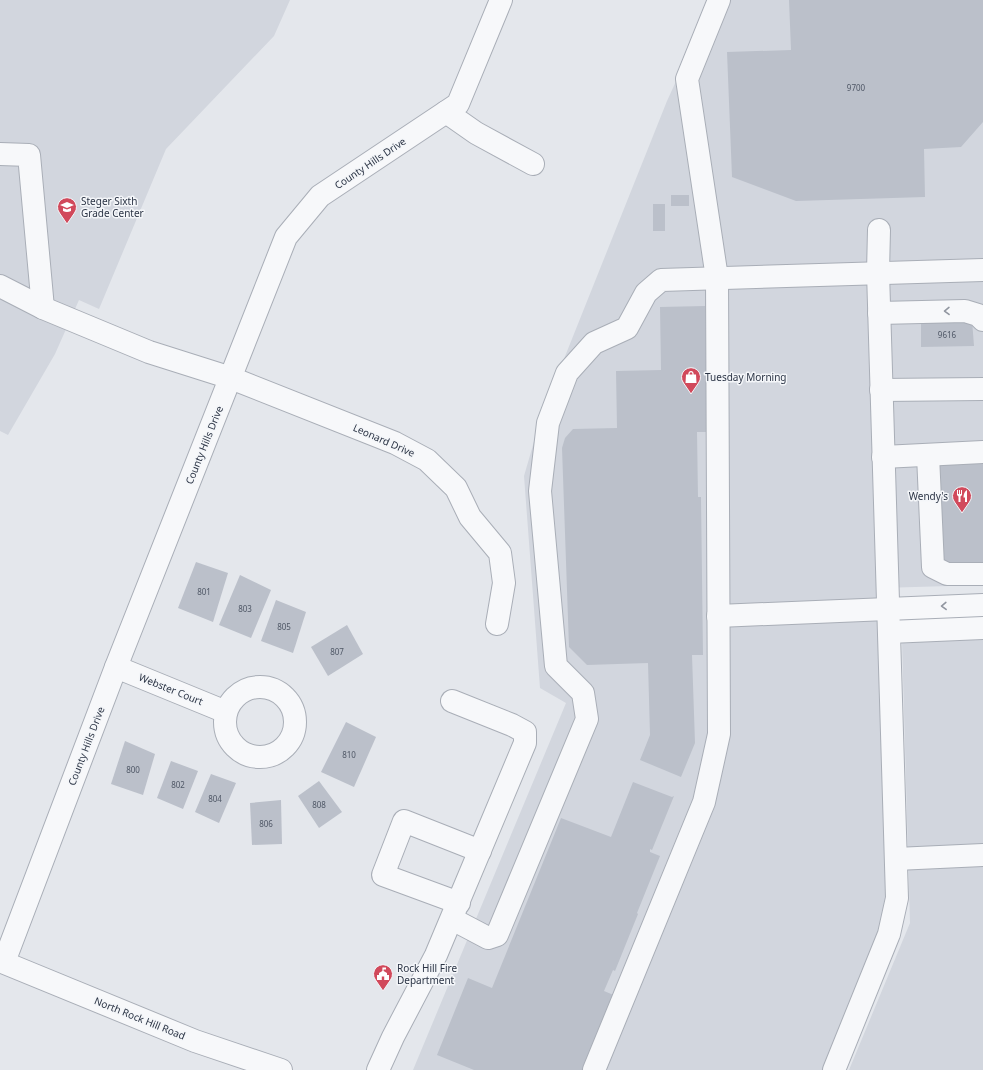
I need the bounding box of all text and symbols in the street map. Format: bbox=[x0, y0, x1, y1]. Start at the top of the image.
house number: 9700 bbox=[847, 82, 866, 93]
street label: County Hills Drive bbox=[332, 134, 409, 192]
place label: Steger Sixth Grade Center bbox=[81, 194, 144, 220]
school or university icon: Steger Sixth Grade Center bbox=[56, 196, 78, 224]
one-way arrow bbox=[944, 307, 950, 315]
house number: 9616 bbox=[938, 329, 957, 340]
shop icon: Tuesday Morning bbox=[680, 366, 702, 394]
place label: Tuesday Morning bbox=[705, 370, 786, 384]
street label: County Hills Drive bbox=[182, 403, 226, 486]
street label: Leonard Drive bbox=[351, 420, 417, 460]
restaurant icon: Wendy's bbox=[951, 485, 973, 513]
place label: Wendy's bbox=[909, 489, 948, 503]
house number: 801 bbox=[197, 586, 211, 597]
one-way arrow bbox=[941, 602, 947, 610]
house number: 803 bbox=[238, 603, 252, 614]
house number: 805 bbox=[277, 621, 291, 632]
house number: 807 bbox=[330, 646, 344, 657]
street label: Webster Court bbox=[137, 670, 205, 708]
street label: County Hills Drive bbox=[65, 704, 108, 787]
house number: 810 bbox=[342, 749, 356, 760]
house number: 800 bbox=[126, 764, 140, 775]
house number: 802 bbox=[171, 779, 185, 790]
house number: 804 bbox=[208, 793, 222, 804]
house number: 808 bbox=[312, 799, 326, 810]
house number: 806 bbox=[259, 818, 273, 829]
place label: Rock Hill Fire Department bbox=[397, 961, 457, 987]
public building icon: Rock Hill Fire Department bbox=[372, 963, 394, 991]
street label: North Rock Hill Road bbox=[92, 993, 188, 1043]

